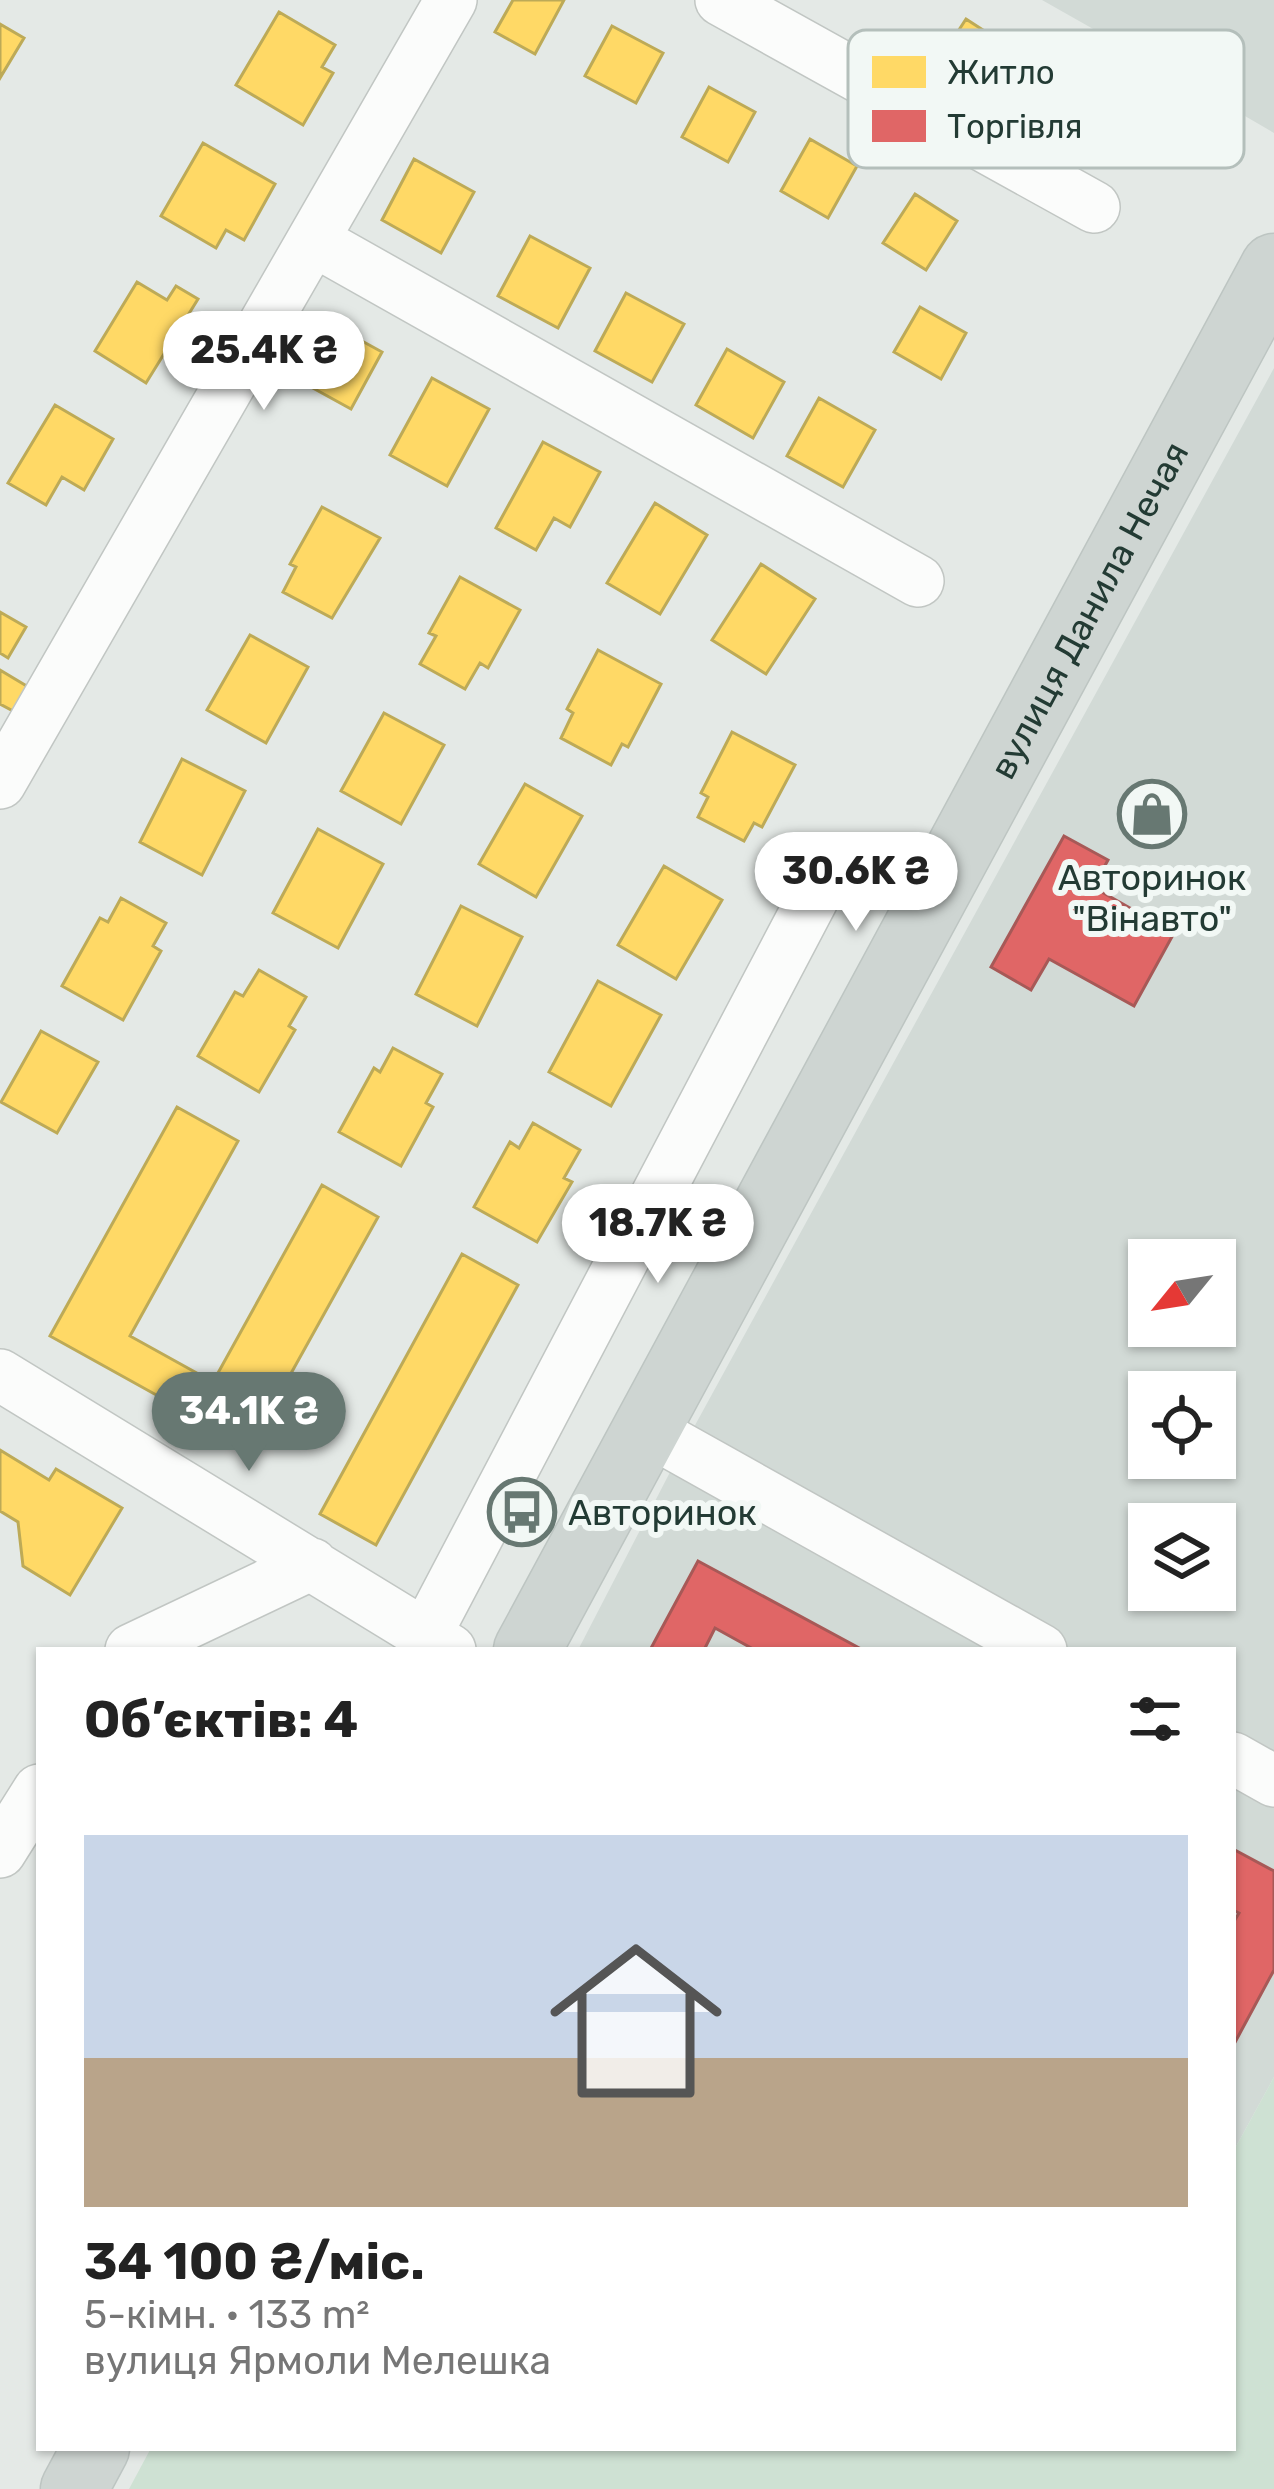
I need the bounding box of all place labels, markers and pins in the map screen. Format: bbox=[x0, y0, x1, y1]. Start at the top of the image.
pin: 25.4K ₴ bbox=[153, 311, 375, 413]
shop icon: Авторинок "Вінавто" bbox=[1117, 779, 1187, 849]
pin: 30.6K ₴ bbox=[745, 832, 967, 934]
place label: Авторинок "Вінавто" bbox=[1058, 856, 1246, 940]
pin: 18.7K ₴ bbox=[547, 1184, 769, 1286]
pin: 34.1K ₴ bbox=[138, 1372, 360, 1474]
bus stop icon: Авторинок bbox=[487, 1477, 557, 1547]
place label: Авторинок bbox=[568, 1491, 757, 1534]

